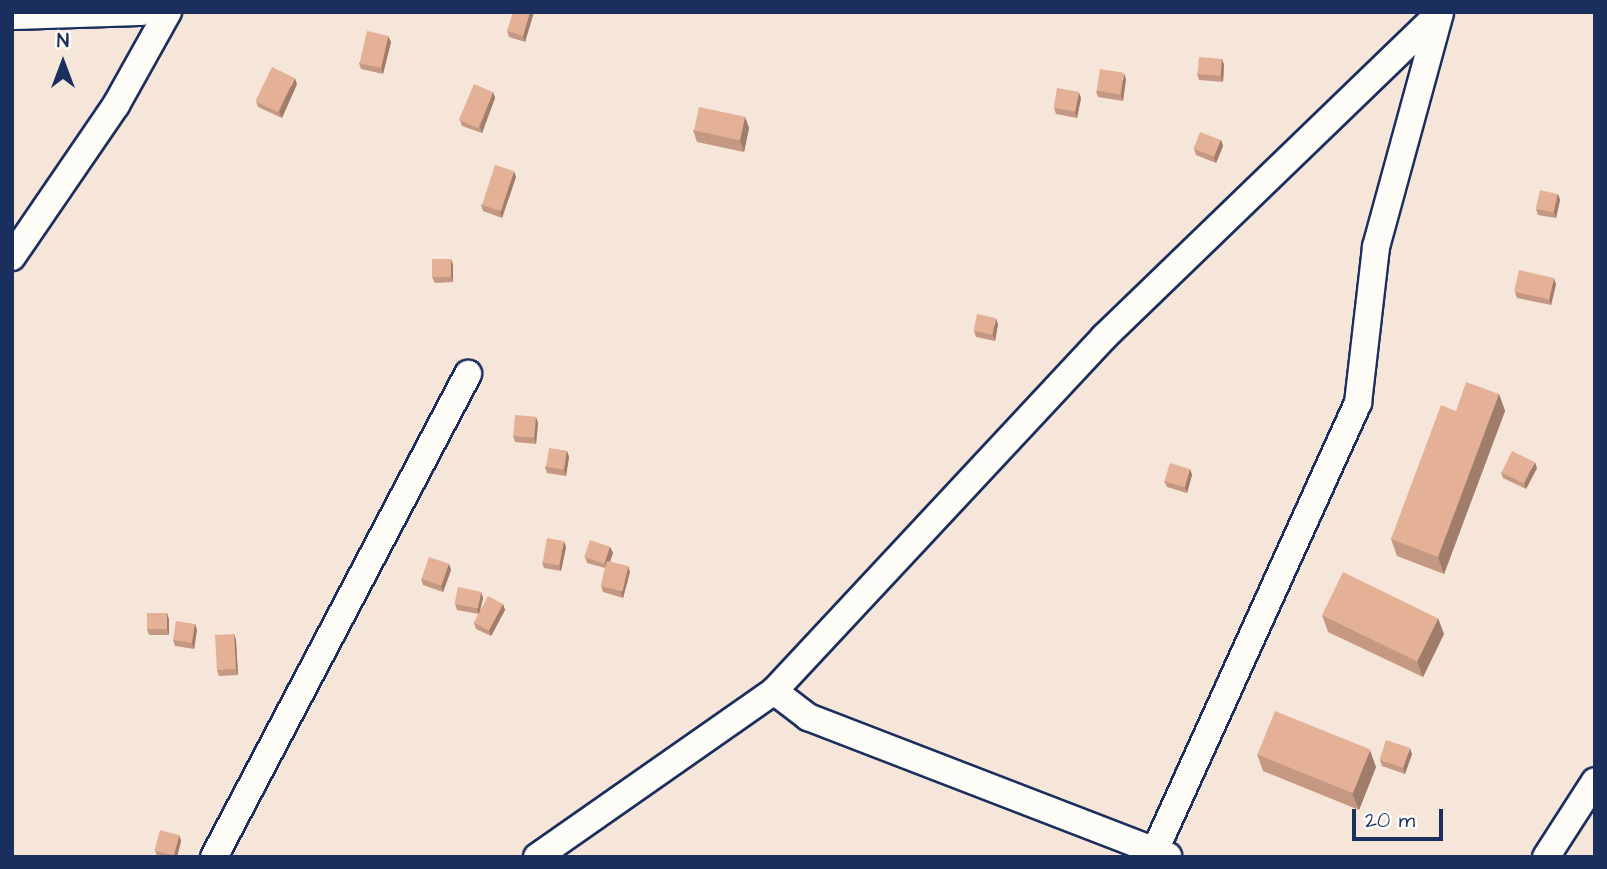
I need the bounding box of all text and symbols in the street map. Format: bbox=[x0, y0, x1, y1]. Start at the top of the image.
north arrow bbox=[28, 28, 98, 98]
text: N bbox=[57, 28, 69, 55]
scale bar bbox=[1355, 796, 1446, 840]
text: 20 m bbox=[1365, 806, 1415, 835]

